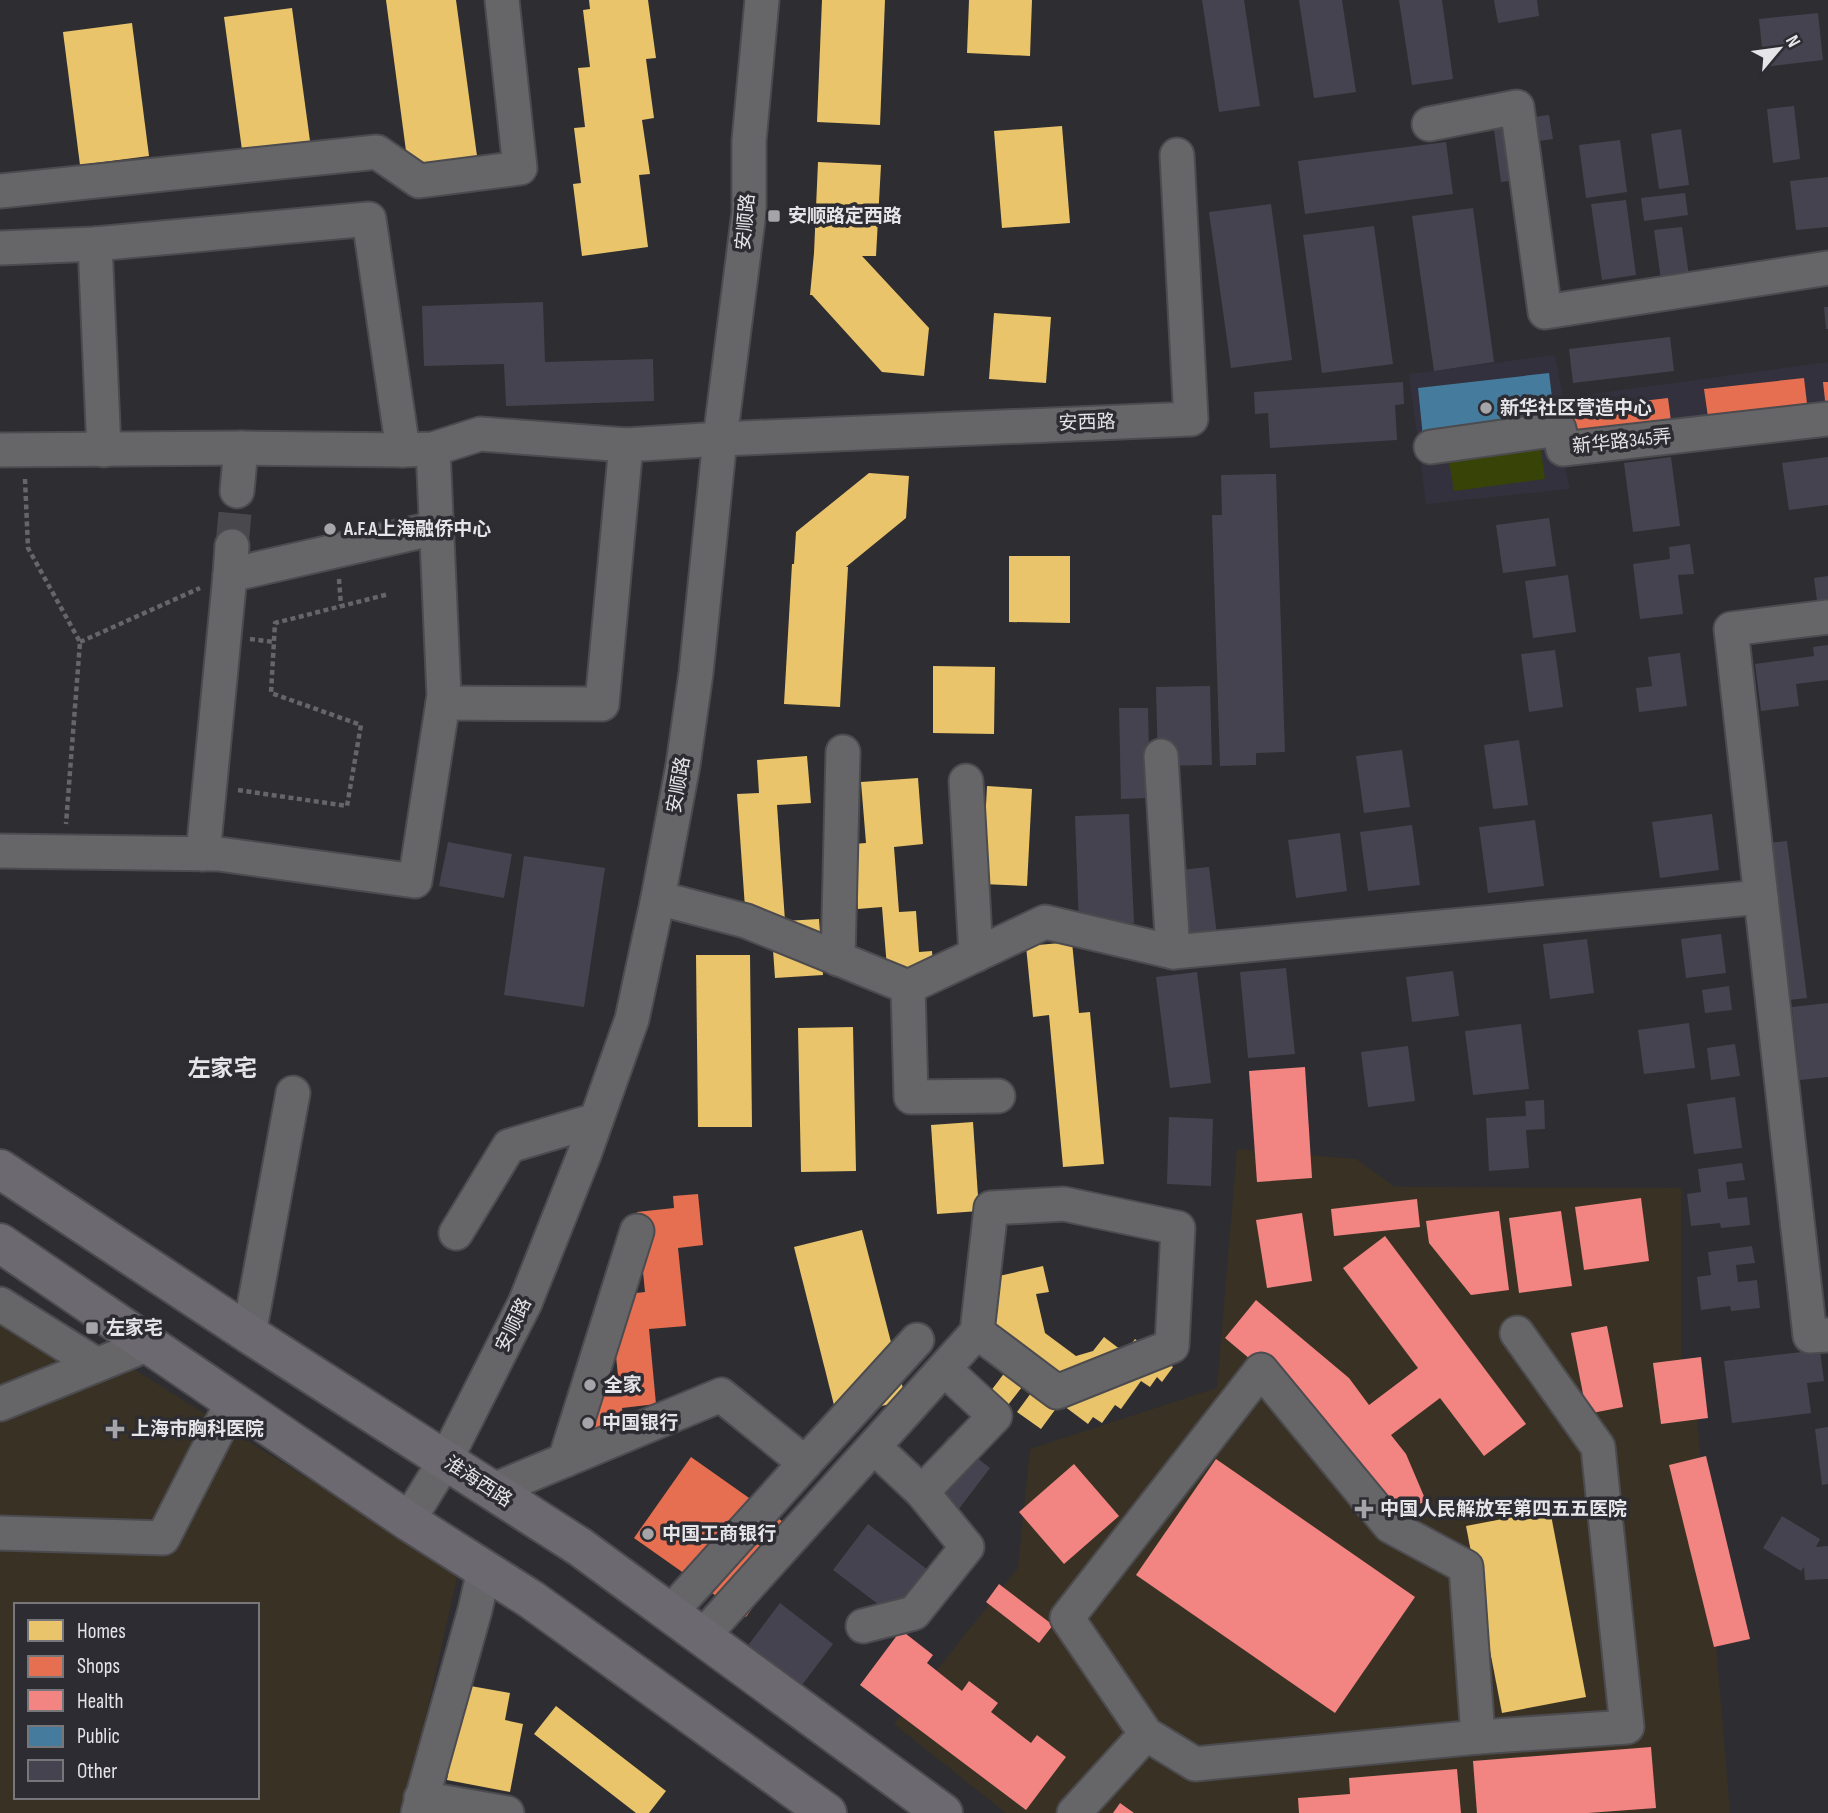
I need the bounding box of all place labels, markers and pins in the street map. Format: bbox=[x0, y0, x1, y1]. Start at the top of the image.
place label: 安顺路定西路 bbox=[788, 205, 902, 228]
marker: 安顺路定西路 bbox=[766, 208, 782, 224]
place label: 新华社区营造中心 bbox=[1500, 397, 1652, 420]
marker: 新华社区营造中心 bbox=[1478, 400, 1494, 416]
place label: A.F.A上海融侨中心 bbox=[343, 518, 491, 541]
marker: A.F.A上海融侨中心 bbox=[322, 521, 338, 537]
place label: 左家宅 bbox=[106, 1317, 163, 1340]
marker: 左家宅 bbox=[84, 1320, 100, 1336]
place label: 全家 bbox=[604, 1374, 642, 1397]
marker: 全家 bbox=[582, 1377, 598, 1393]
place label: 中国银行 bbox=[602, 1412, 678, 1435]
marker: 中国银行 bbox=[580, 1415, 596, 1431]
place label: 上海市胸科医院 bbox=[131, 1418, 264, 1441]
marker: 上海市胸科医院 bbox=[105, 1419, 125, 1439]
place label: 中国人民解放军第四五五医院 bbox=[1380, 1498, 1627, 1521]
marker: 中国人民解放军第四五五医院 bbox=[1354, 1499, 1374, 1519]
place label: 中国工商银行 bbox=[662, 1523, 776, 1546]
marker: 中国工商银行 bbox=[640, 1526, 656, 1542]

